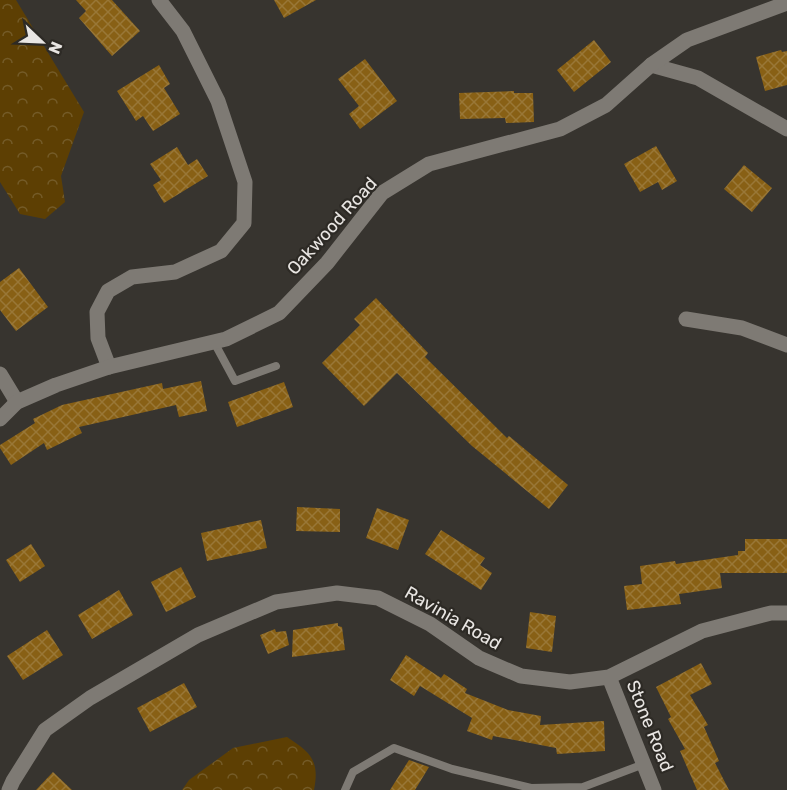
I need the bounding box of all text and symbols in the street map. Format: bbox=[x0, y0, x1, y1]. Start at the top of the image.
north arrow bbox=[12, 12, 72, 72]
text: N bbox=[44, 39, 66, 57]
street label: Oakwood Road bbox=[282, 173, 382, 279]
street label: Ravinia Road bbox=[401, 581, 505, 655]
street label: Stone Road bbox=[622, 677, 678, 775]

